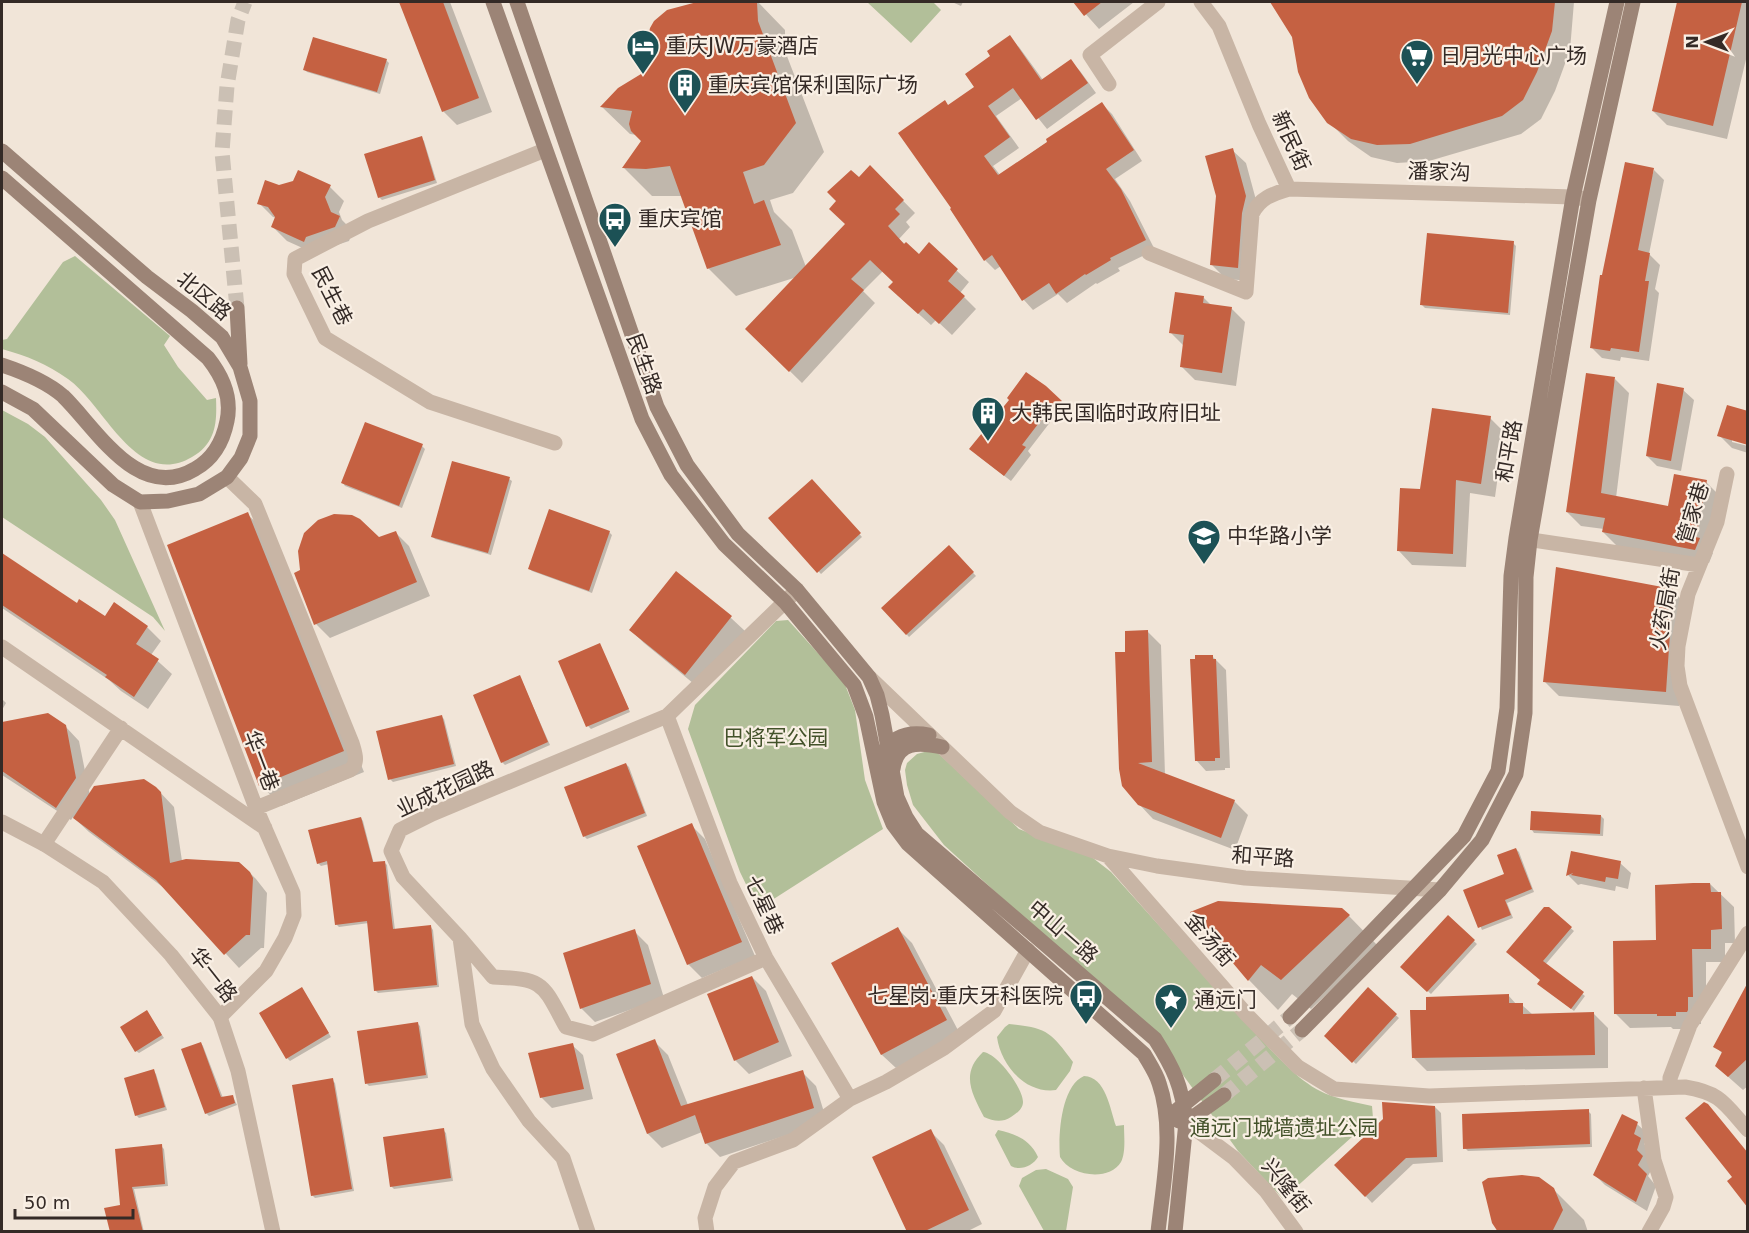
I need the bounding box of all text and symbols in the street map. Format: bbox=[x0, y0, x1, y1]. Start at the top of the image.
north arrow bbox=[1677, 12, 1737, 72]
hotel icon: 重庆JW万豪酒店 bbox=[625, 28, 661, 75]
place label: 重庆JW万豪酒店 bbox=[666, 34, 819, 58]
text: N bbox=[1683, 35, 1702, 49]
supermarket icon: 日月光中心广场 bbox=[1399, 38, 1435, 85]
place label: 日月光中心广场 bbox=[1440, 44, 1587, 68]
building icon: 重庆宾馆保利国际广场 bbox=[667, 67, 703, 114]
place label: 重庆宾馆保利国际广场 bbox=[708, 73, 918, 97]
street label: 新民街 bbox=[1267, 107, 1315, 175]
street label: 潘家沟 bbox=[1407, 159, 1471, 185]
bus stop icon: 重庆宾馆 bbox=[597, 201, 633, 248]
place label: 重庆宾馆 bbox=[638, 207, 722, 231]
street label: 民生巷 bbox=[307, 262, 357, 330]
street label: 北区路 bbox=[172, 267, 236, 325]
street label: 民生路 bbox=[622, 330, 666, 398]
building icon: 大韩民国临时政府旧址 bbox=[970, 395, 1006, 442]
place label: 大韩民国临时政府旧址 bbox=[1011, 401, 1221, 425]
street label: 和平路 bbox=[1492, 418, 1526, 484]
street label: 管家巷 bbox=[1672, 479, 1714, 547]
school or university icon: 中华路小学 bbox=[1186, 518, 1222, 565]
place label: 中华路小学 bbox=[1227, 524, 1332, 548]
street label: 火药局街 bbox=[1646, 566, 1684, 652]
park label: 巴将军公园 bbox=[724, 726, 829, 750]
street label: 华一巷 bbox=[239, 727, 283, 795]
street label: 业成花园路 bbox=[392, 756, 498, 822]
street label: 和平路 bbox=[1231, 843, 1295, 871]
street label: 七星巷 bbox=[740, 871, 788, 939]
street label: 中山一路 bbox=[1023, 895, 1103, 969]
street label: 金汤街 bbox=[1180, 908, 1240, 972]
street label: 华一路 bbox=[184, 943, 242, 1007]
bus stop icon: 七星岗‧重庆牙科医院 bbox=[1068, 978, 1104, 1025]
place icon: 通远门 bbox=[1153, 982, 1189, 1029]
place label: 七星岗‧重庆牙科医院 bbox=[867, 984, 1063, 1008]
place label: 通远门 bbox=[1194, 988, 1257, 1012]
park label: 通远门城墙遗址公园 bbox=[1190, 1116, 1379, 1140]
street label: 兴隆街 bbox=[1257, 1154, 1315, 1218]
scale bar bbox=[15, 1182, 134, 1220]
text: 50 m bbox=[24, 1192, 70, 1213]

